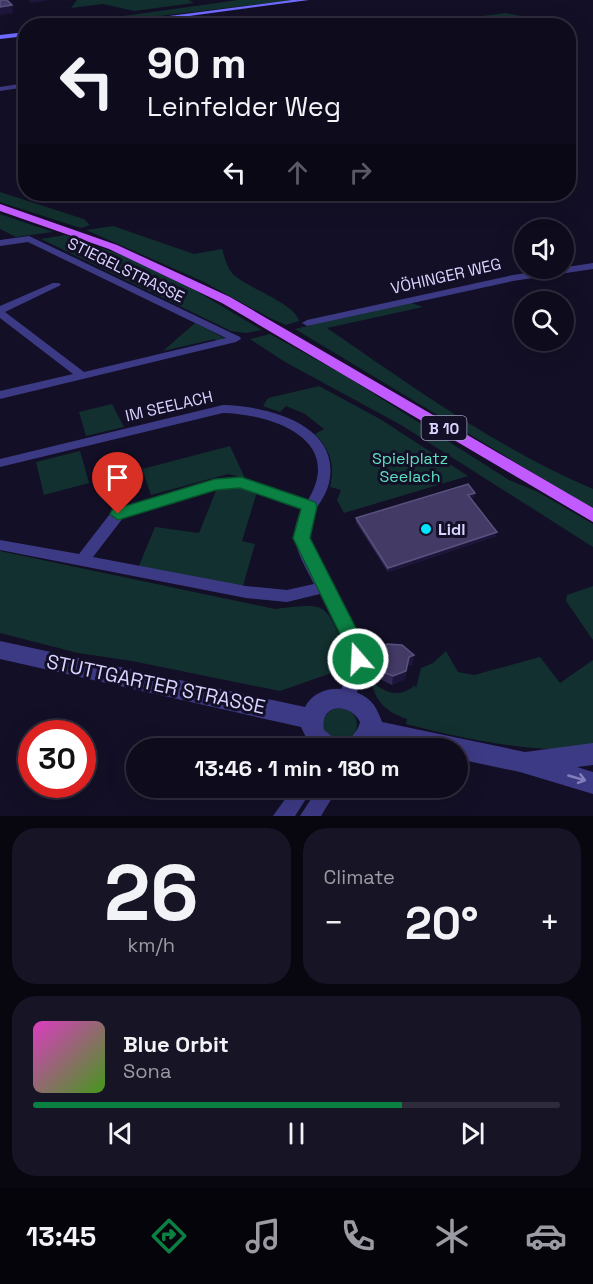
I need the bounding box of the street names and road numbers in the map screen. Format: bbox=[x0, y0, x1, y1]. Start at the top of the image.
street label: STIEGELSTRASSE bbox=[64, 233, 188, 307]
street label: VÖHINGER WEG bbox=[389, 253, 503, 299]
street label: IM SEELACH bbox=[123, 386, 215, 426]
road number: B 10 bbox=[422, 416, 466, 440]
street label: STUTTGARTER STRASSE bbox=[44, 648, 268, 720]

